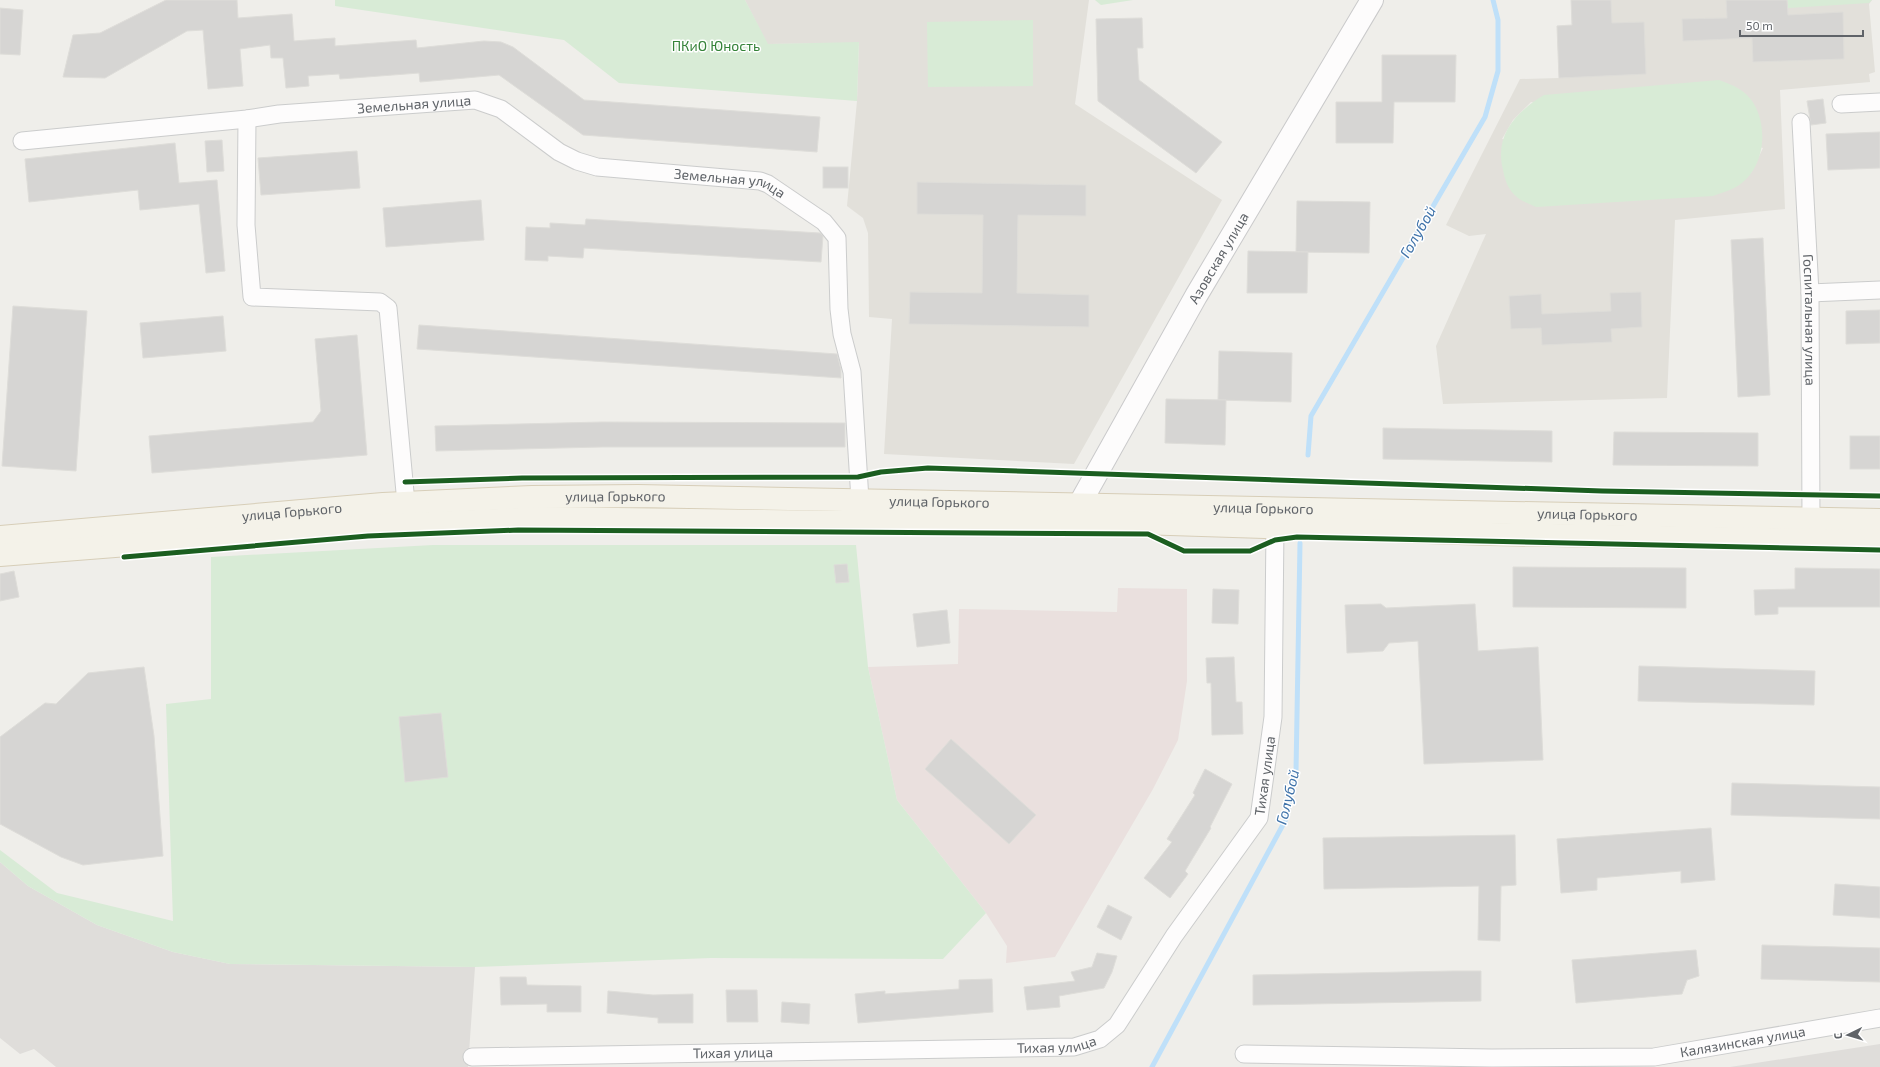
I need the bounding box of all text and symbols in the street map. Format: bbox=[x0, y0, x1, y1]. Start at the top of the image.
scale bar bbox=[1740, 12, 1863, 38]
text: 50 m bbox=[1746, 18, 1773, 32]
park label: ПКиО Юность bbox=[672, 37, 760, 54]
street label: Земельная улица bbox=[357, 91, 472, 116]
street label: Земельная улица bbox=[673, 165, 789, 201]
water label: Голубой bbox=[1395, 203, 1439, 260]
street label: Азовская улица bbox=[1184, 209, 1252, 306]
street label: Госпитальная улица bbox=[1800, 253, 1819, 386]
street label: улица Горького bbox=[565, 487, 666, 505]
street label: улица Горького bbox=[889, 492, 990, 511]
street label: улица Горького bbox=[1213, 498, 1314, 517]
street label: улица Горького bbox=[241, 499, 343, 524]
street label: улица Горького bbox=[1537, 504, 1638, 523]
street label: Тихая улица bbox=[1250, 735, 1278, 817]
water label: Голубой bbox=[1271, 767, 1303, 826]
north arrow bbox=[1828, 1015, 1868, 1055]
street label: Калязинская улица bbox=[1679, 1022, 1807, 1060]
street label: Тихая улица bbox=[1017, 1032, 1098, 1056]
text: С bbox=[1831, 1032, 1844, 1040]
street label: Тихая улица bbox=[693, 1043, 773, 1061]

